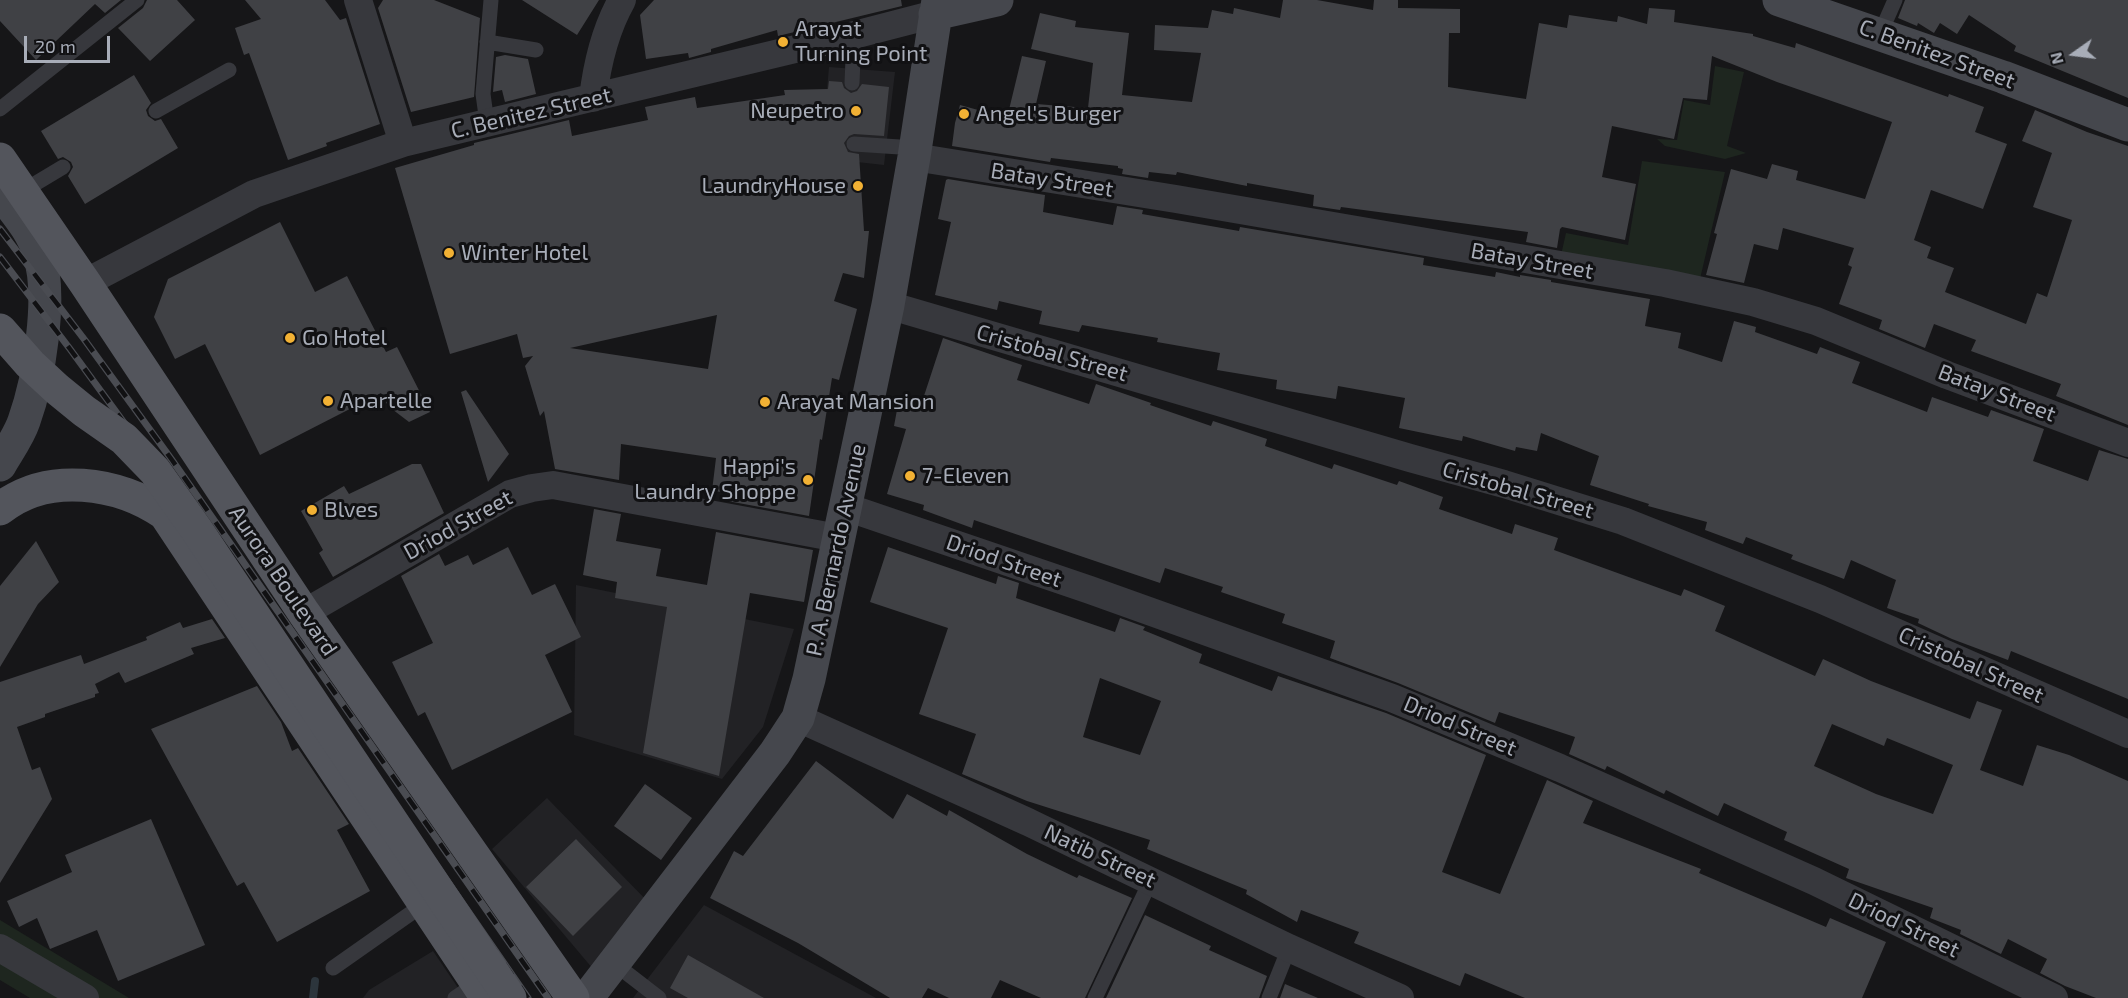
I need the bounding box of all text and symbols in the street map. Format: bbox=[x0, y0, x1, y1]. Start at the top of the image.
street label: C. Benitez Street bbox=[1856, 14, 2018, 94]
place label: Arayat Turning Point bbox=[795, 16, 927, 68]
scale bar bbox=[27, 24, 112, 62]
north arrow bbox=[2044, 24, 2104, 84]
text: 20 m bbox=[35, 35, 76, 57]
marker: Arayat Turning Point bbox=[776, 35, 790, 49]
text: N bbox=[2045, 51, 2067, 66]
street label: C. Benitez Street bbox=[448, 82, 614, 144]
place label: Neupetro bbox=[750, 98, 844, 124]
place label: Angel's Burger bbox=[976, 101, 1121, 127]
marker: Neupetro bbox=[849, 104, 863, 118]
marker: Angel's Burger bbox=[957, 107, 971, 121]
street label: Batay Street bbox=[989, 157, 1115, 203]
place label: LaundryHouse bbox=[702, 173, 846, 199]
marker: LaundryHouse bbox=[851, 179, 865, 193]
street label: Batay Street bbox=[1469, 237, 1595, 285]
place label: Winter Hotel bbox=[461, 240, 588, 266]
marker: Winter Hotel bbox=[442, 246, 456, 260]
street label: Cristobal Street bbox=[973, 319, 1131, 387]
place label: Go Hotel bbox=[302, 325, 387, 351]
marker: Go Hotel bbox=[283, 331, 297, 345]
street label: Batay Street bbox=[1934, 358, 2060, 428]
place label: Apartelle bbox=[340, 388, 432, 414]
place label: Arayat Mansion bbox=[777, 389, 935, 415]
marker: Apartelle bbox=[321, 394, 335, 408]
marker: Arayat Mansion bbox=[758, 395, 772, 409]
street label: P. A. Bernardo Avenue bbox=[801, 441, 871, 659]
place label: Happi's Laundry Shoppe bbox=[634, 454, 796, 506]
street label: Cristobal Street bbox=[1439, 456, 1597, 524]
place label: 7-Eleven bbox=[922, 463, 1009, 489]
marker: 7-Eleven bbox=[903, 469, 917, 483]
marker: Happi's Laundry Shoppe bbox=[801, 473, 815, 487]
street label: Driod Street bbox=[399, 484, 517, 566]
place label: Blves bbox=[324, 497, 378, 523]
street label: Aurora Boulevard bbox=[223, 501, 343, 661]
marker: Blves bbox=[305, 503, 319, 517]
street label: Driod Street bbox=[943, 529, 1065, 593]
street label: Cristobal Street bbox=[1894, 621, 2048, 709]
street label: Driod Street bbox=[1400, 690, 1520, 762]
street label: Natib Street bbox=[1040, 819, 1160, 893]
street label: Driod Street bbox=[1844, 887, 1964, 963]

